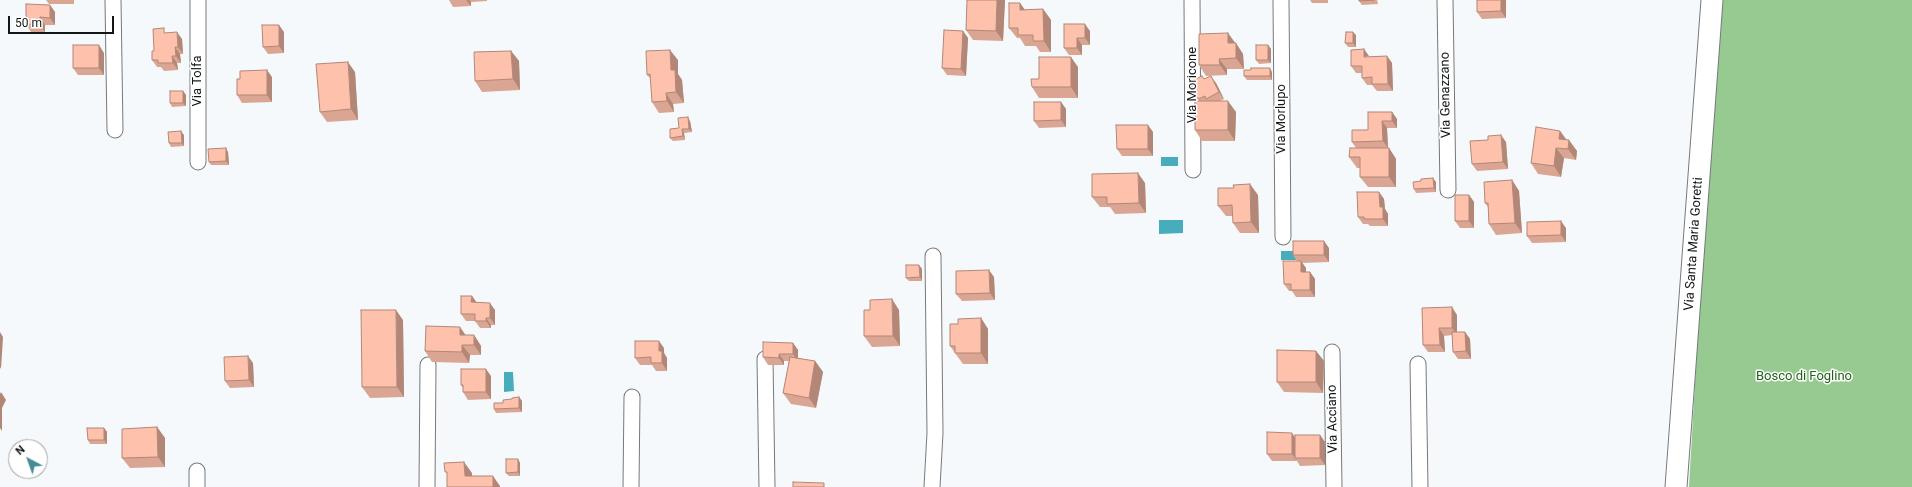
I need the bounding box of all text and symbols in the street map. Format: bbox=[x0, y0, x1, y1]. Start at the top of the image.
scale bar bbox=[10, 8, 116, 34]
text: 50 m bbox=[15, 16, 42, 30]
street label: Via Moricone bbox=[1185, 47, 1201, 123]
street label: Via Genazzano bbox=[1437, 52, 1455, 138]
street label: Via Tolfa bbox=[190, 55, 206, 107]
street label: Via Morlupo bbox=[1274, 84, 1290, 154]
street label: Via Santa Maria Goretti bbox=[1682, 177, 1706, 311]
park label: Bosco di Foglino bbox=[1756, 369, 1852, 385]
street label: Via Acciano bbox=[1325, 385, 1341, 453]
north arrow bbox=[8, 439, 48, 479]
text: N bbox=[13, 443, 28, 458]

